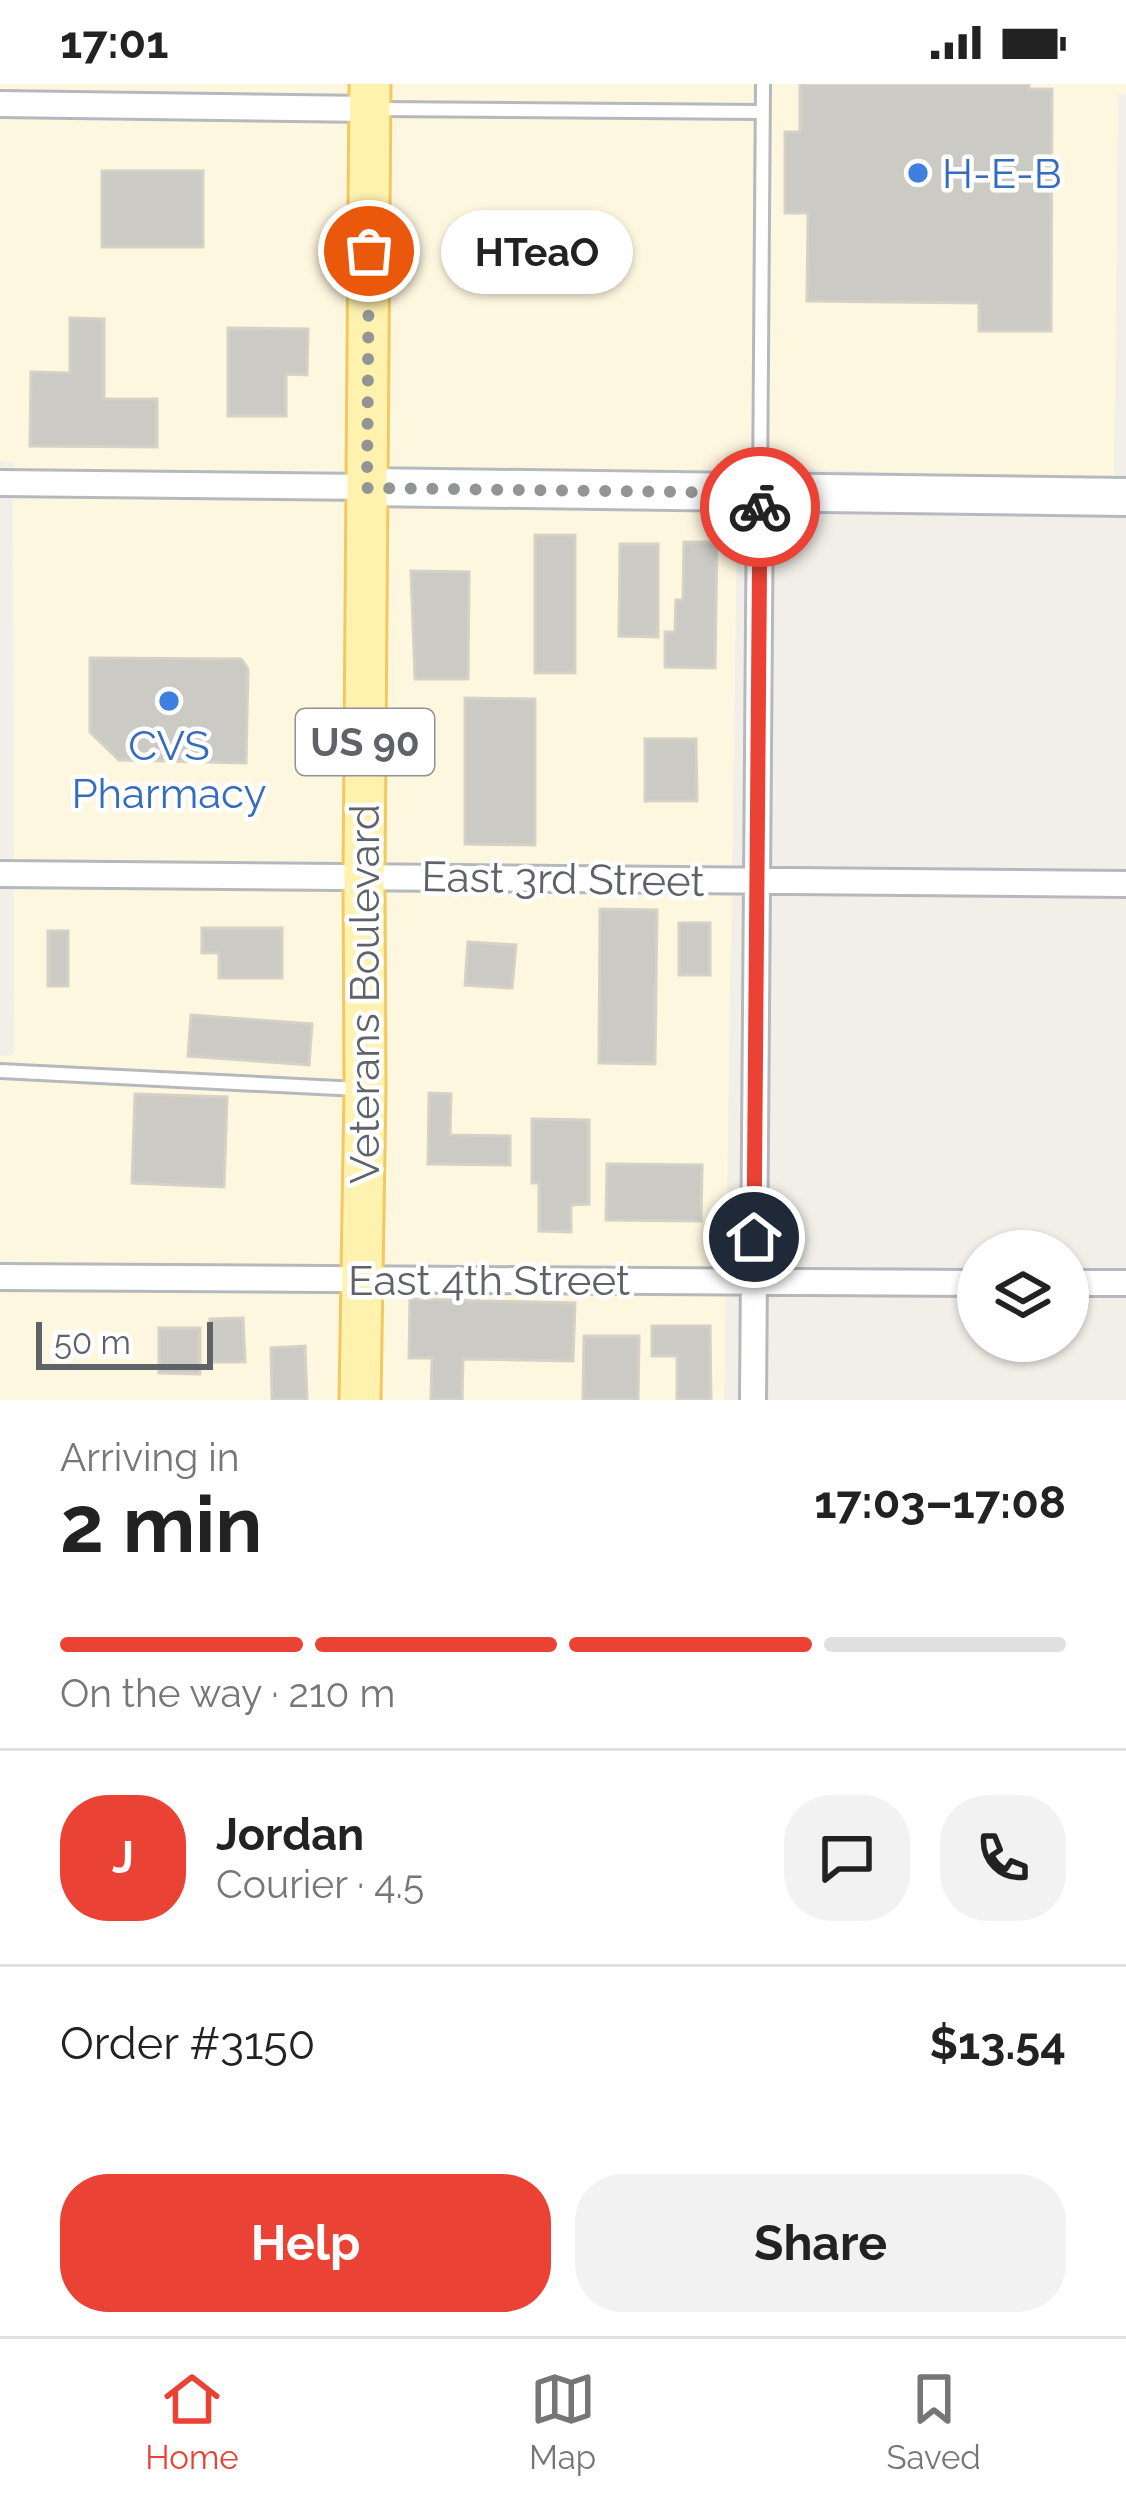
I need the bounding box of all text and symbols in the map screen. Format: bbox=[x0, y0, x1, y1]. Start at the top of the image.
text: 17:01 bbox=[60, 16, 168, 69]
place label: H-E-B bbox=[942, 149, 1062, 198]
marker: H-E-B bbox=[905, 160, 931, 186]
pin bbox=[318, 200, 420, 302]
callout: HTeaO bbox=[441, 209, 633, 293]
icon: bag bbox=[336, 218, 402, 284]
text: HTeaO bbox=[475, 229, 599, 275]
courier bbox=[700, 447, 820, 567]
icon: bike bbox=[727, 474, 793, 540]
marker: CVS Pharmacy bbox=[156, 688, 182, 714]
road number: US 90 bbox=[296, 709, 434, 775]
place label: CVS Pharmacy bbox=[71, 721, 267, 818]
street label: Veterans Boulevard bbox=[340, 804, 389, 1184]
street label: East 3rd Street bbox=[421, 852, 705, 906]
pin bbox=[703, 1186, 805, 1288]
icon: home bbox=[721, 1204, 787, 1270]
map controls bbox=[957, 1230, 1089, 1362]
button: layers bbox=[957, 1230, 1089, 1362]
street label: East 4th Street bbox=[348, 1256, 630, 1305]
scale bar bbox=[36, 1316, 213, 1369]
text: 50 m bbox=[54, 1323, 131, 1362]
text: Arriving in bbox=[60, 1434, 240, 1480]
text: 17:03–17:08 bbox=[814, 1476, 1066, 1529]
text: 2 min bbox=[60, 1479, 262, 1570]
text: On the way · 210 m bbox=[60, 1670, 395, 1716]
button: chat bbox=[784, 1795, 910, 1921]
button: phone bbox=[940, 1795, 1066, 1921]
text: Jordan bbox=[216, 1808, 364, 1861]
text: J bbox=[112, 1831, 134, 1884]
text: Courier · 4.5 bbox=[216, 1861, 424, 1907]
text: Order #3150 bbox=[60, 2017, 315, 2070]
text: $13.54 bbox=[929, 2017, 1066, 2070]
button: Help bbox=[60, 2174, 551, 2312]
button: Share bbox=[575, 2174, 1066, 2312]
tab: Home bbox=[145, 2366, 239, 2477]
tab: Map bbox=[529, 2366, 596, 2477]
tab: Saved bbox=[886, 2366, 981, 2477]

